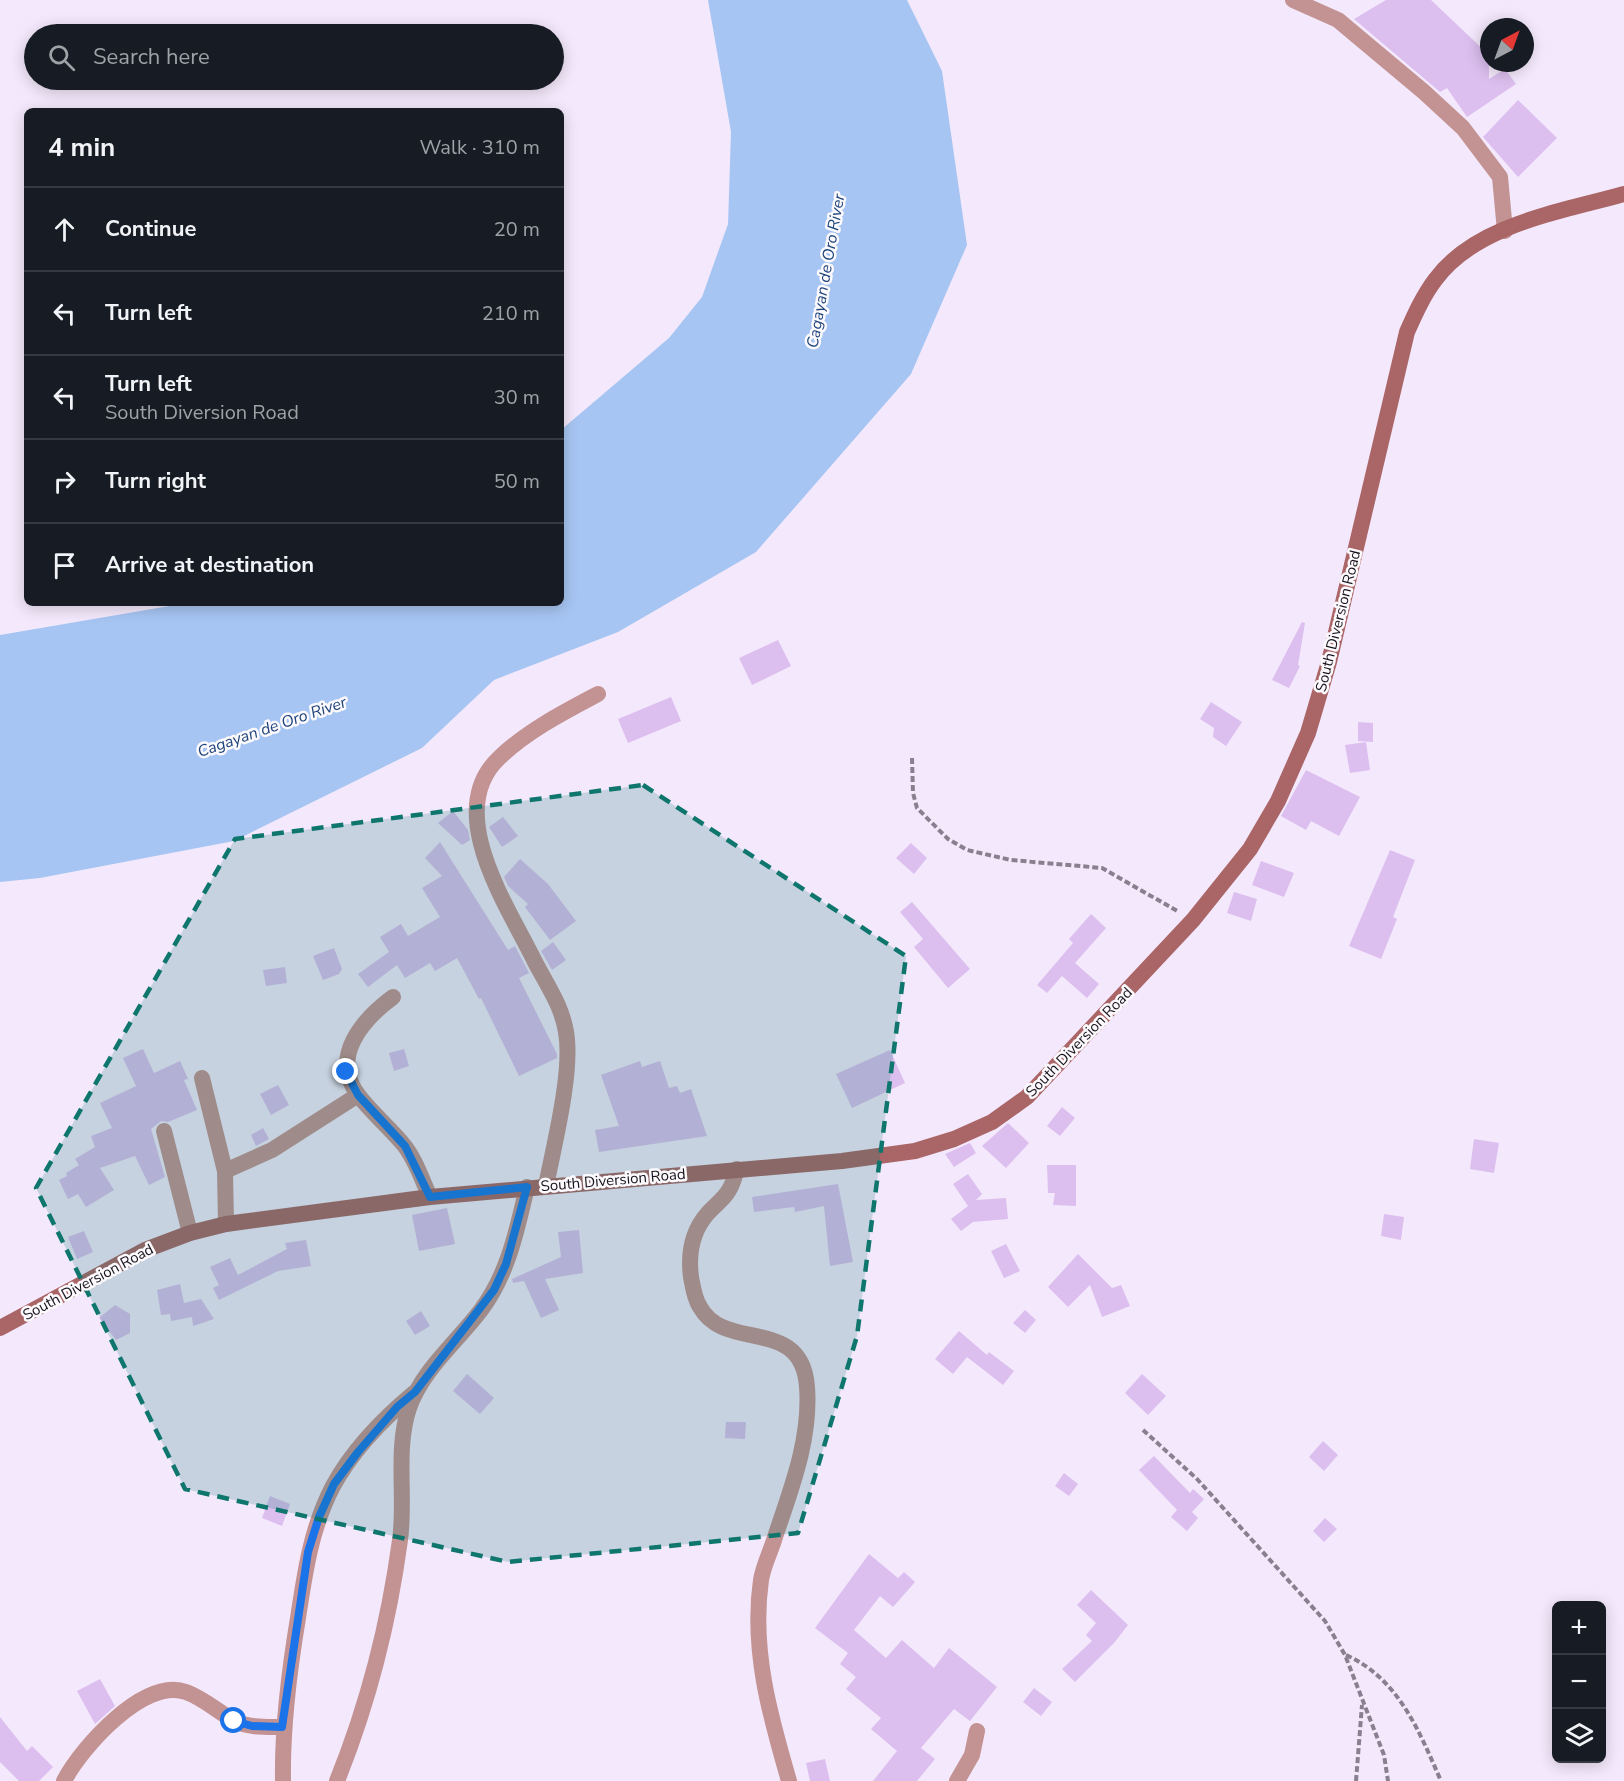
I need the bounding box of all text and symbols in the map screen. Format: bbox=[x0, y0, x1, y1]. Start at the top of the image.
north arrow bbox=[1480, 18, 1534, 72]
search box bbox=[24, 24, 564, 90]
icon: search bbox=[45, 41, 78, 74]
text: Search here bbox=[93, 42, 210, 72]
text: 4 min bbox=[48, 130, 115, 165]
text: Walk · 310 m bbox=[420, 134, 540, 161]
water label: Cagayan de Oro River bbox=[802, 191, 851, 350]
icon: ahead bbox=[48, 213, 81, 246]
text: Continue bbox=[105, 214, 196, 244]
text: 20 m bbox=[494, 216, 540, 243]
icon: left bbox=[48, 297, 81, 330]
text: Turn left bbox=[105, 298, 192, 328]
text: 210 m bbox=[482, 300, 540, 327]
text: Turn left bbox=[105, 369, 192, 399]
icon: left bbox=[48, 381, 81, 414]
text: 30 m bbox=[494, 384, 540, 411]
text: South Diversion Road bbox=[105, 399, 299, 426]
icon: right bbox=[48, 465, 81, 498]
text: Turn right bbox=[105, 466, 206, 496]
text: 50 m bbox=[494, 468, 540, 495]
street label: South Diversion Road bbox=[1311, 548, 1365, 694]
icon: arrive bbox=[48, 549, 81, 582]
text: Arrive at destination bbox=[105, 550, 314, 580]
water label: Cagayan de Oro River bbox=[195, 691, 351, 763]
street label: South Diversion Road bbox=[1021, 983, 1137, 1101]
route end bbox=[332, 1058, 358, 1084]
street label: South Diversion Road bbox=[540, 1164, 686, 1196]
street label: South Diversion Road bbox=[19, 1239, 157, 1325]
map controls bbox=[1552, 1601, 1606, 1763]
button: + bbox=[1552, 1601, 1606, 1655]
button: − bbox=[1552, 1655, 1606, 1709]
route start bbox=[220, 1707, 246, 1733]
button: layers bbox=[1552, 1709, 1606, 1763]

